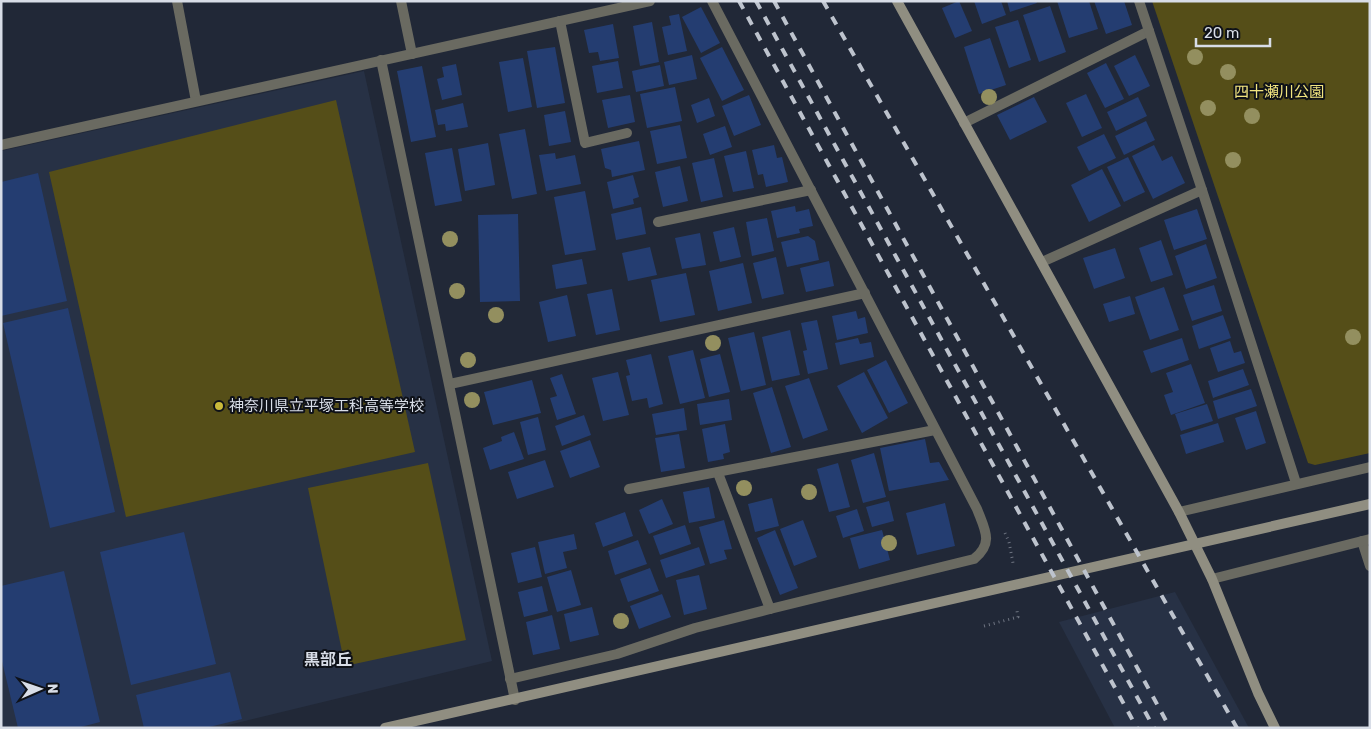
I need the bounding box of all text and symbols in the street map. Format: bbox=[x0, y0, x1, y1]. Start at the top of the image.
scale bar bbox=[1196, 15, 1270, 47]
text: 20 m bbox=[1204, 24, 1239, 42]
park label: 四十瀬川公園 bbox=[1234, 83, 1324, 101]
place label: 神奈川県立平塚工科高等学校 bbox=[229, 397, 424, 415]
marker: 神奈川県立平塚工科高等学校 bbox=[213, 400, 225, 412]
district label: 黒部丘 bbox=[304, 650, 352, 669]
north arrow bbox=[15, 664, 65, 714]
text: N bbox=[44, 683, 61, 694]

